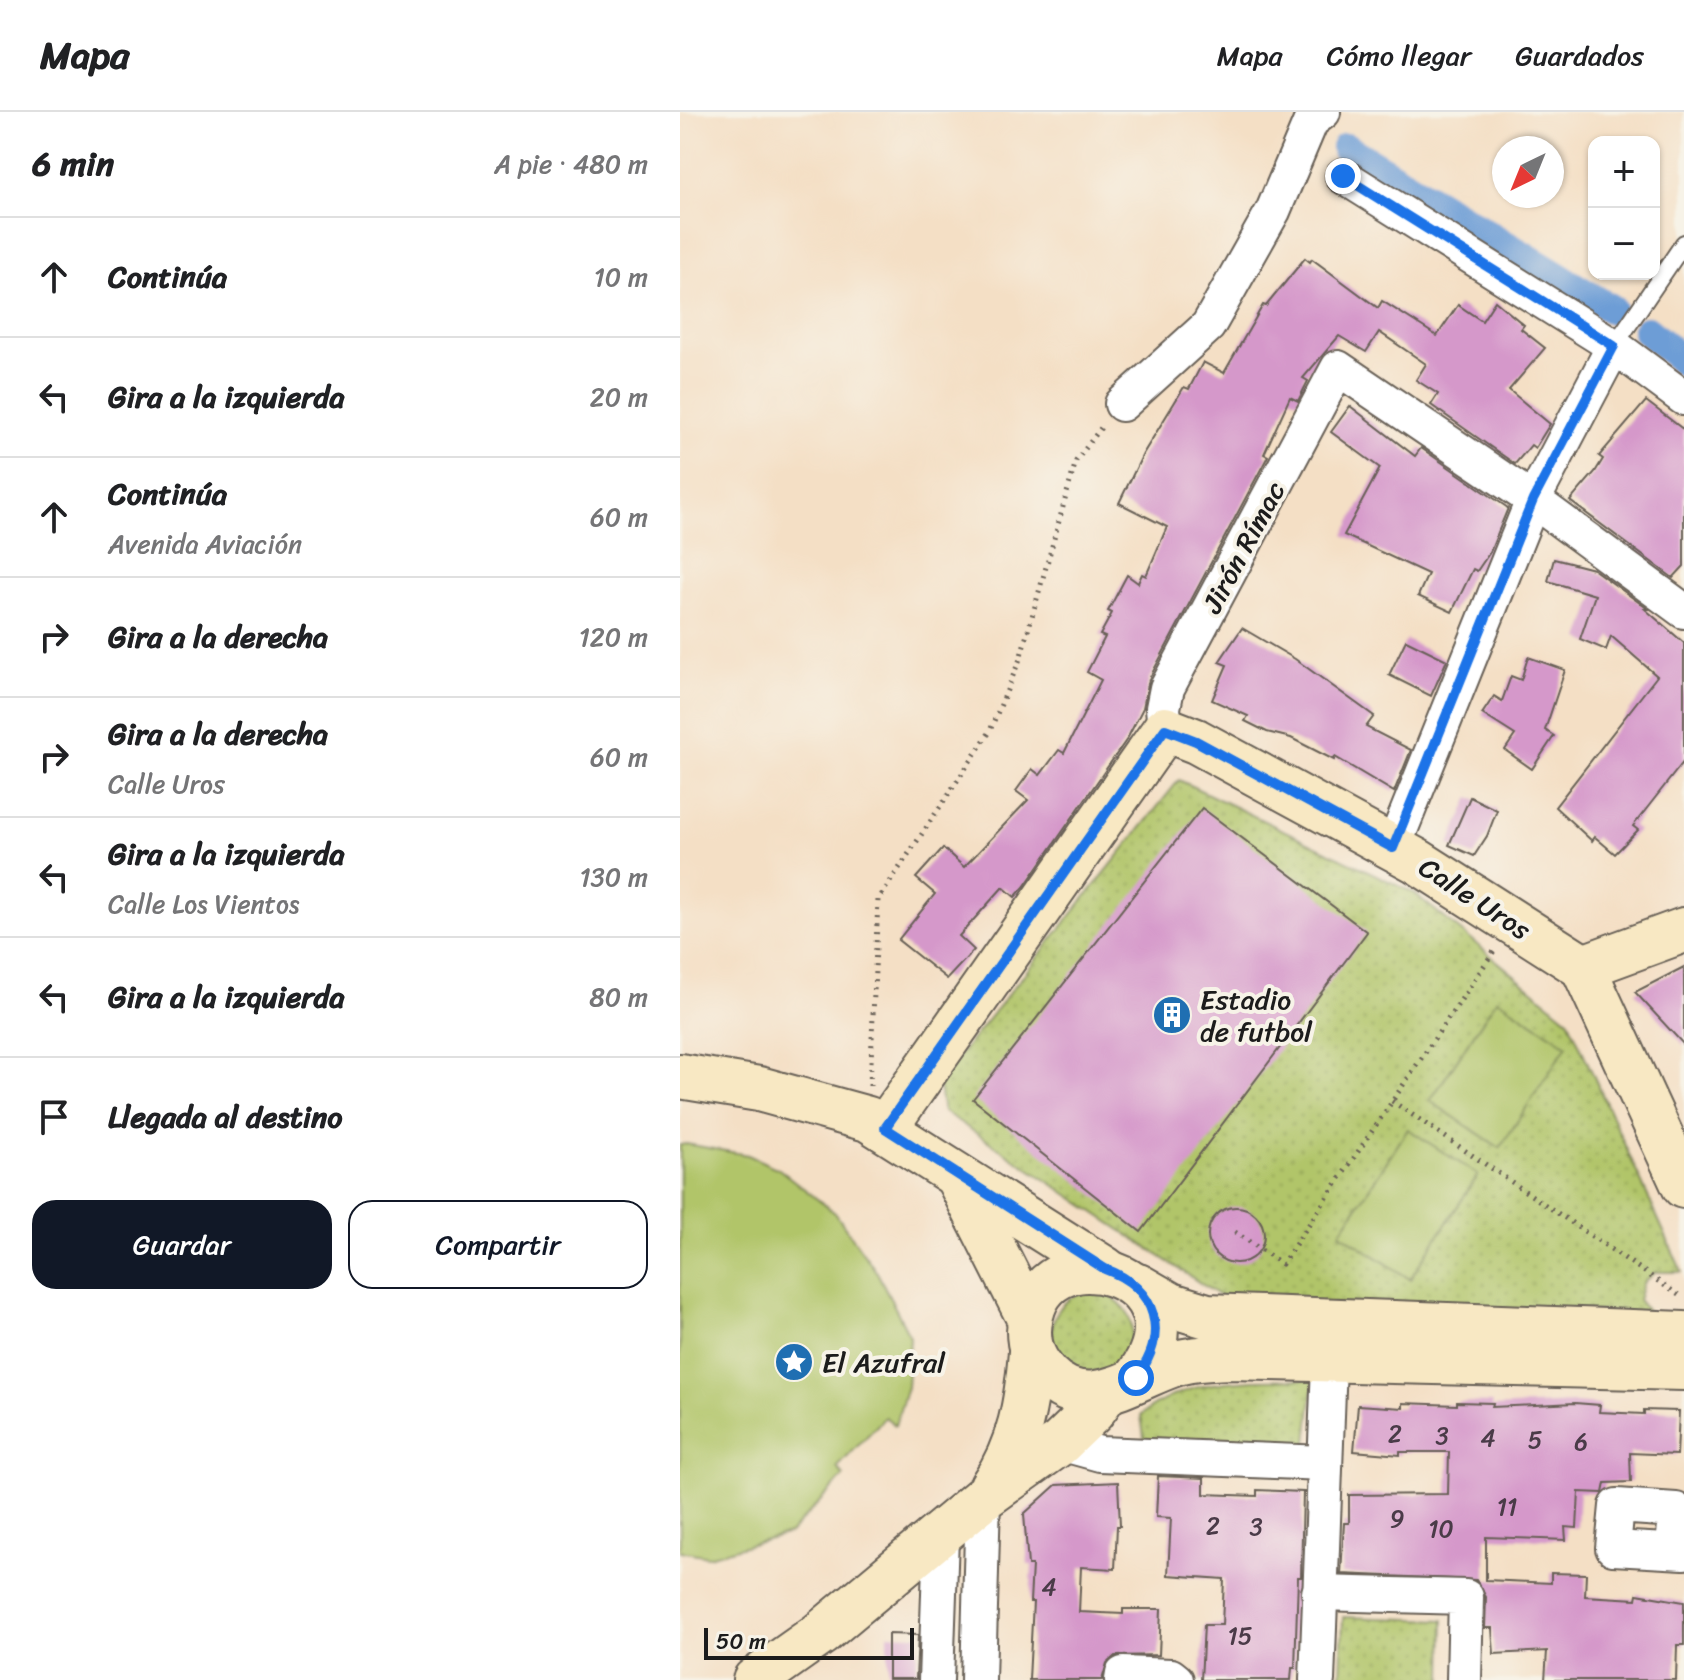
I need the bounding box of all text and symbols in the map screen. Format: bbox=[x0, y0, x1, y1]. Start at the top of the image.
text: Mapa bbox=[40, 22, 129, 89]
text: Mapa bbox=[1217, 31, 1283, 80]
text: Cómo llegar bbox=[1327, 31, 1471, 80]
text: Guardados bbox=[1515, 31, 1644, 80]
text: 6 min bbox=[32, 134, 114, 194]
north arrow bbox=[1492, 136, 1564, 208]
map controls bbox=[1588, 136, 1660, 280]
button: + bbox=[1588, 136, 1660, 208]
text: A pie · 480 m bbox=[494, 141, 648, 187]
route end bbox=[1325, 158, 1361, 194]
button: − bbox=[1588, 208, 1660, 280]
text: Continúa bbox=[108, 250, 227, 304]
text: 10 m bbox=[594, 254, 648, 300]
icon: ahead bbox=[32, 255, 76, 299]
text: Gira a la izquierda bbox=[108, 370, 345, 424]
text: 20 m bbox=[590, 374, 648, 420]
icon: left bbox=[32, 375, 76, 419]
text: Continúa bbox=[108, 467, 227, 521]
street label: Jirón Rímac bbox=[1188, 472, 1299, 623]
text: 60 m bbox=[590, 494, 648, 540]
icon: ahead bbox=[32, 495, 76, 539]
text: Avenida Aviación bbox=[108, 521, 302, 567]
text: Gira a la derecha bbox=[108, 610, 328, 664]
text: 120 m bbox=[579, 614, 648, 660]
icon: right bbox=[32, 615, 76, 659]
text: Gira a la derecha bbox=[108, 707, 328, 761]
text: 60 m bbox=[590, 734, 648, 780]
icon: right bbox=[32, 735, 76, 779]
text: Calle Uros bbox=[108, 761, 225, 807]
text: Gira a la izquierda bbox=[108, 827, 345, 881]
street label: Calle Uros bbox=[1409, 844, 1541, 953]
text: 130 m bbox=[579, 854, 648, 900]
icon: left bbox=[32, 855, 76, 899]
text: Calle Los Vientos bbox=[108, 881, 299, 927]
text: Gira a la izquierda bbox=[108, 970, 345, 1024]
text: 80 m bbox=[589, 974, 648, 1020]
icon: left bbox=[32, 975, 76, 1019]
place label: Estadio de futbol bbox=[1200, 975, 1313, 1056]
building icon: Estadio de futbol bbox=[1151, 994, 1193, 1036]
text: Llegada al destino bbox=[108, 1090, 342, 1144]
icon: arrive bbox=[32, 1095, 76, 1139]
button: Guardar bbox=[32, 1200, 332, 1289]
button: Compartir bbox=[348, 1200, 648, 1289]
place label: El Azufral bbox=[822, 1338, 946, 1387]
place icon: El Azufral bbox=[773, 1341, 815, 1383]
route start bbox=[1118, 1360, 1154, 1396]
house number: 2 bbox=[1388, 1413, 1402, 1455]
house number: 3 bbox=[1435, 1415, 1449, 1457]
house number: 4 bbox=[1481, 1417, 1496, 1459]
house number: 5 bbox=[1528, 1419, 1542, 1461]
house number: 6 bbox=[1574, 1421, 1588, 1463]
house number: 11 bbox=[1497, 1486, 1517, 1528]
house number: 9 bbox=[1390, 1498, 1404, 1540]
house number: 2 bbox=[1206, 1505, 1220, 1547]
house number: 3 bbox=[1249, 1506, 1263, 1548]
house number: 10 bbox=[1428, 1508, 1454, 1550]
house number: 4 bbox=[1042, 1566, 1057, 1608]
house number: 15 bbox=[1228, 1615, 1252, 1657]
text: 50 m bbox=[716, 1622, 766, 1661]
scale bar bbox=[704, 1624, 914, 1660]

